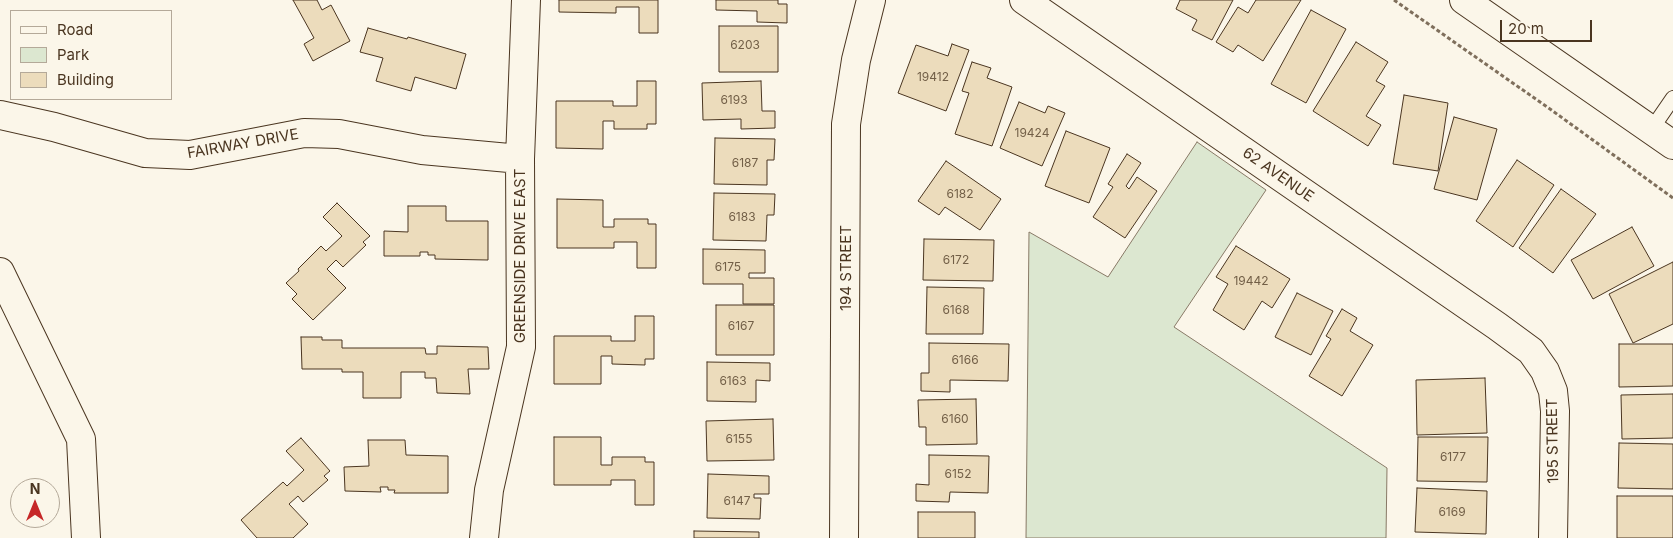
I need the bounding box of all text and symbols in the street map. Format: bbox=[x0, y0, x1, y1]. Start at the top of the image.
legend bbox=[10, 10, 172, 100]
scale bar bbox=[1503, 10, 1596, 42]
text: 20 m bbox=[1508, 19, 1544, 38]
text: Road bbox=[57, 20, 93, 39]
house number: 6203 bbox=[730, 38, 760, 52]
text: Park bbox=[57, 45, 89, 64]
text: Building bbox=[57, 70, 114, 89]
house number: 19412 bbox=[917, 70, 949, 84]
house number: 6193 bbox=[720, 93, 748, 107]
street label: FAIRWAY DRIVE bbox=[186, 125, 300, 163]
house number: 19424 bbox=[1015, 126, 1049, 140]
street label: 62 AVENUE bbox=[1239, 144, 1317, 206]
house number: 6187 bbox=[732, 156, 758, 170]
street label: GREENSIDE DRIVE EAST bbox=[511, 169, 529, 343]
house number: 6182 bbox=[946, 187, 974, 201]
house number: 6183 bbox=[728, 210, 756, 224]
street label: 194 STREET bbox=[837, 225, 855, 311]
house number: 6172 bbox=[943, 253, 969, 267]
house number: 6175 bbox=[715, 260, 741, 274]
house number: 19442 bbox=[1233, 274, 1269, 288]
house number: 6168 bbox=[942, 303, 970, 317]
house number: 6167 bbox=[728, 319, 754, 333]
house number: 6166 bbox=[951, 353, 979, 367]
house number: 6163 bbox=[719, 374, 747, 388]
street label: 195 STREET bbox=[1543, 398, 1563, 484]
house number: 6160 bbox=[941, 412, 969, 426]
house number: 6155 bbox=[726, 432, 752, 446]
house number: 6177 bbox=[1440, 450, 1466, 464]
house number: 6152 bbox=[945, 467, 971, 481]
north arrow bbox=[10, 478, 60, 528]
text: N bbox=[30, 480, 40, 497]
house number: 6147 bbox=[724, 494, 750, 508]
house number: 6169 bbox=[1438, 505, 1466, 519]

